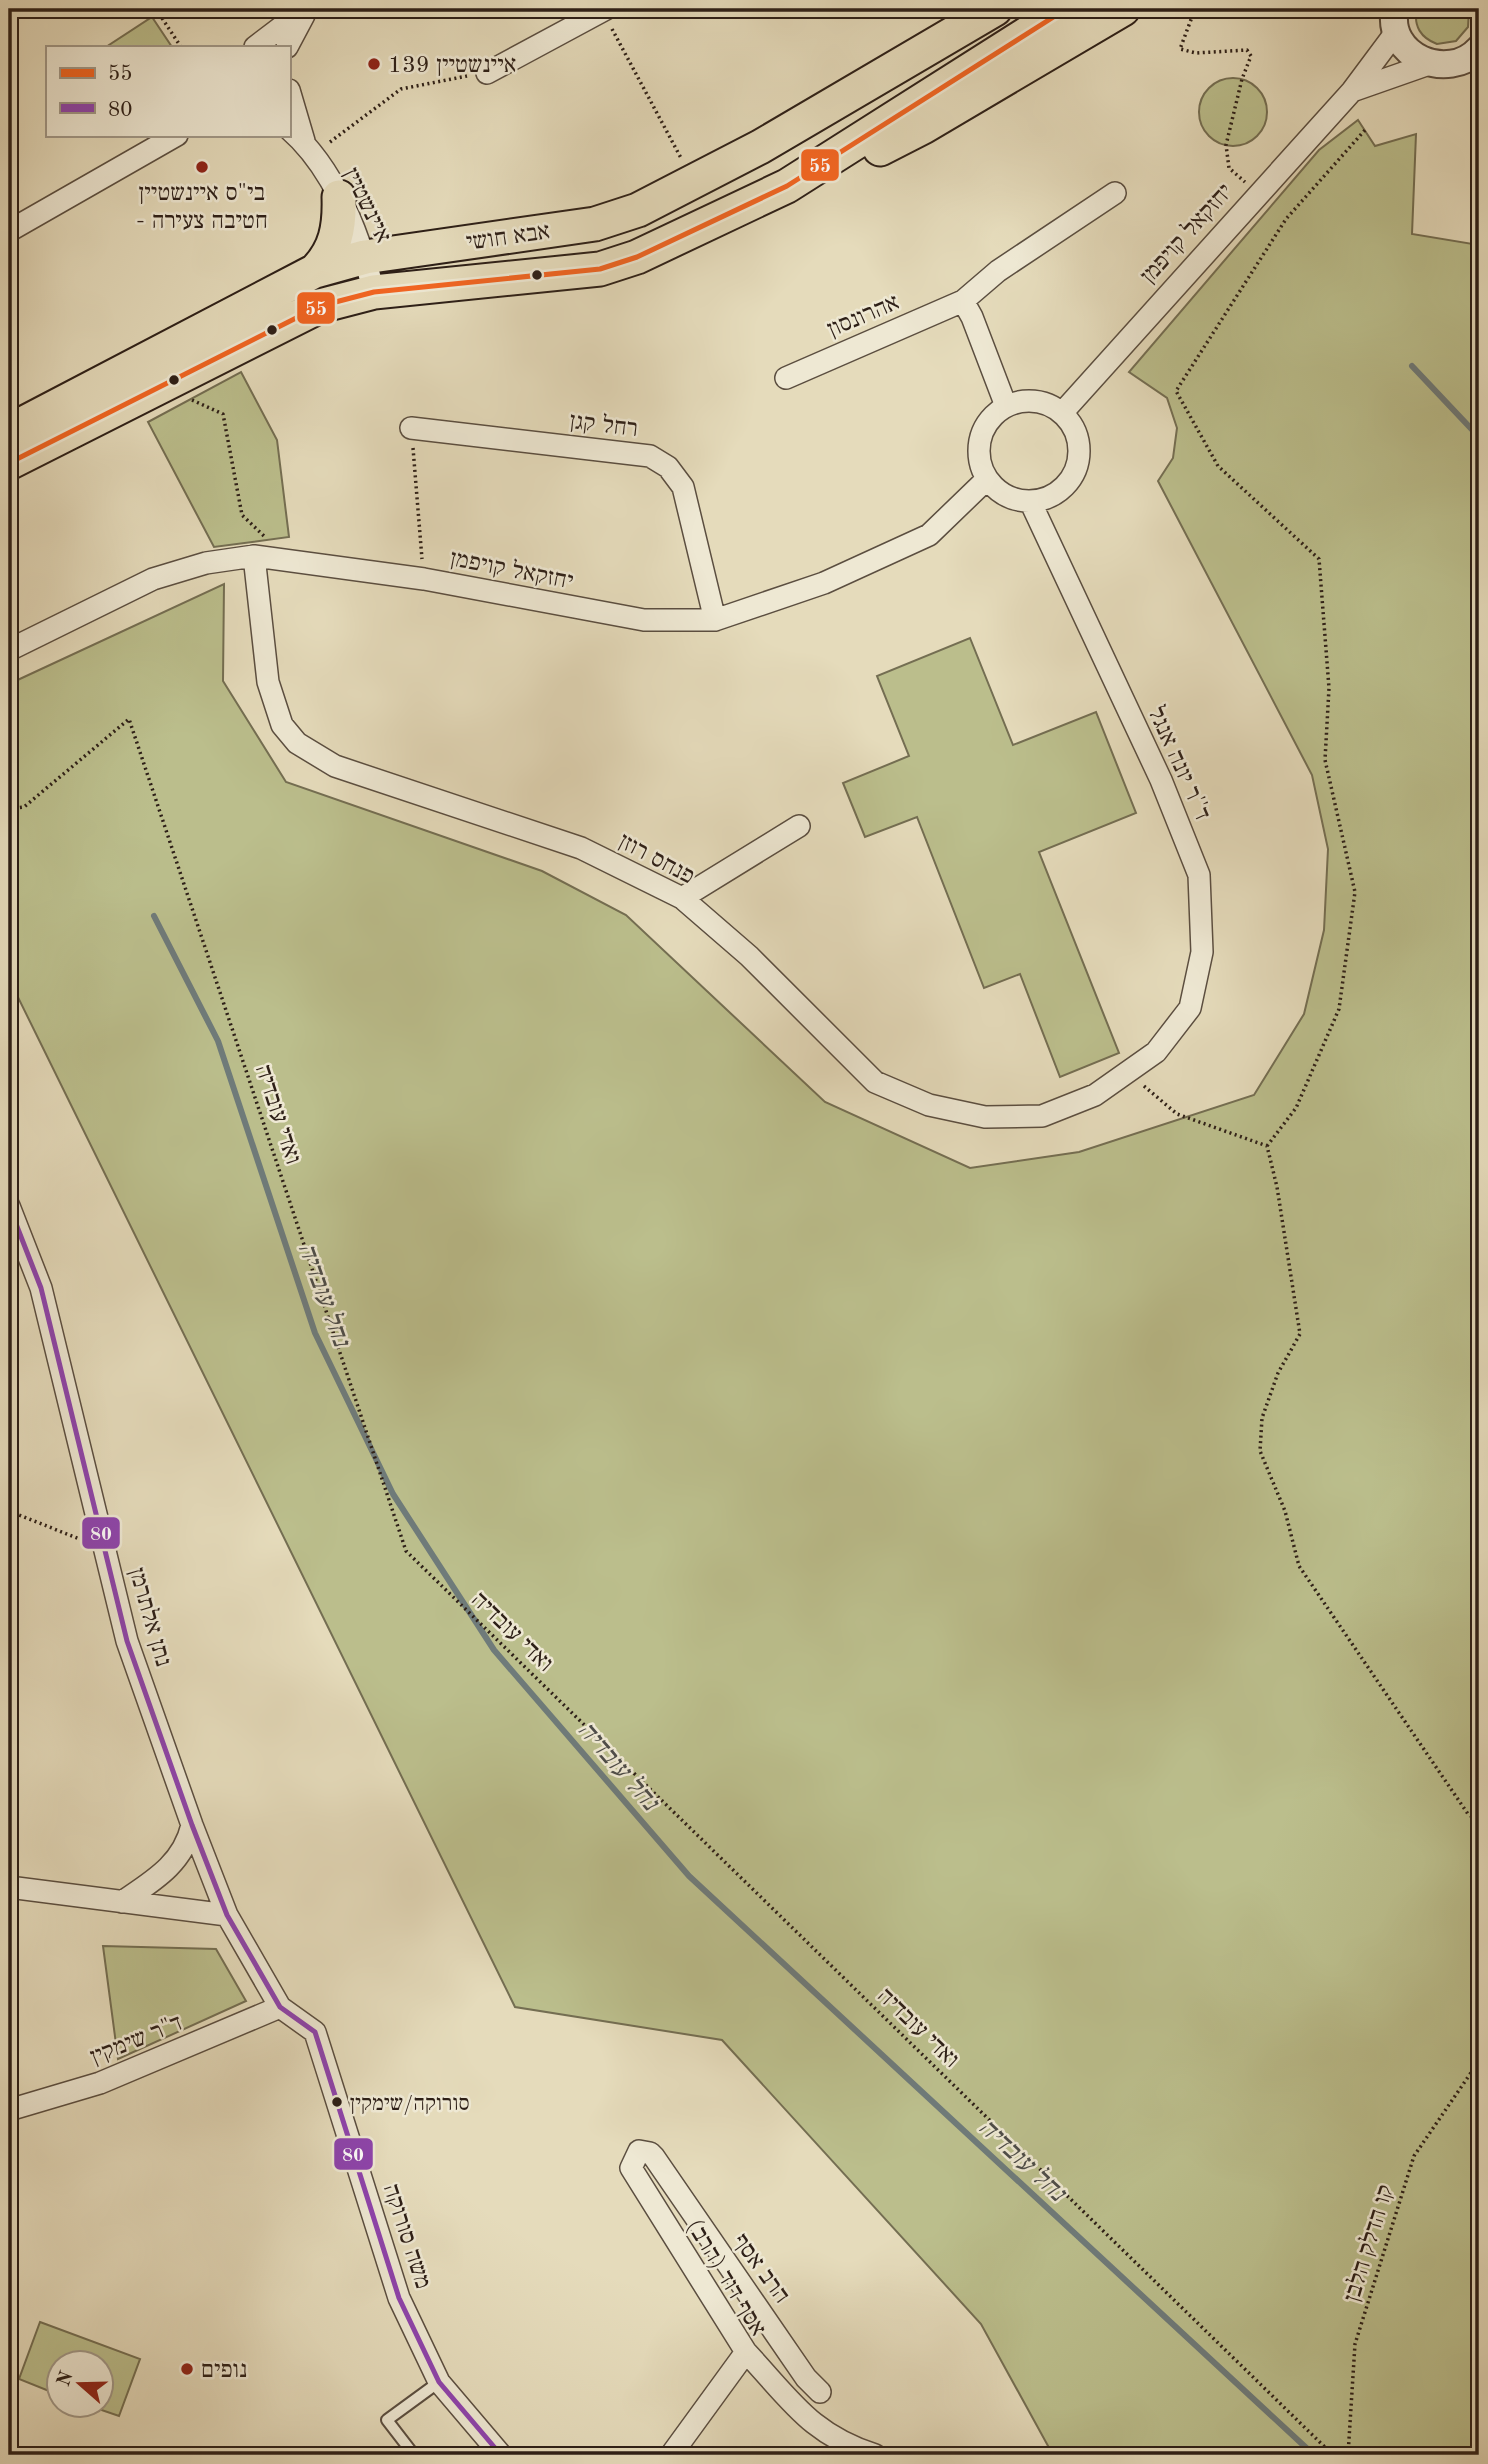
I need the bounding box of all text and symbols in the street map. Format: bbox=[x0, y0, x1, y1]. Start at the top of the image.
legend bbox=[46, 46, 290, 136]
place label: איינשטיין 139 bbox=[388, 54, 516, 78]
marker: איינשטיין 139 bbox=[366, 56, 382, 72]
text: 55 bbox=[108, 64, 132, 85]
text: 80 bbox=[108, 100, 132, 121]
line badge: 55 bbox=[800, 148, 840, 182]
text: 55 bbox=[809, 158, 831, 177]
marker: בי"ס איינשטיין - חטיבה צעירה bbox=[194, 159, 210, 175]
street label: איינשטיין bbox=[338, 165, 395, 247]
street label: יחזקאל קויפמן bbox=[1135, 179, 1238, 289]
place label: בי"ס איינשטיין - חטיבה צעירה bbox=[136, 182, 268, 234]
street label: אבא חושי bbox=[465, 220, 552, 256]
unlabelled marker bbox=[530, 268, 544, 282]
line badge: 55 bbox=[296, 291, 336, 325]
street label: אהרונסון bbox=[824, 291, 903, 343]
text: 55 bbox=[305, 301, 327, 320]
unlabelled marker bbox=[265, 323, 279, 337]
unlabelled marker bbox=[167, 373, 181, 387]
street label: רחל קגן bbox=[568, 408, 639, 442]
street label: יחזקאל קויפמן bbox=[448, 545, 575, 595]
street label: ד''ר יונה אנגל bbox=[1143, 703, 1216, 824]
street label: פנחס רוזן bbox=[614, 830, 698, 890]
street label: ואדי עובדיה bbox=[250, 1062, 304, 1167]
water label: נחל עובדיה bbox=[293, 1239, 355, 1352]
line badge: 80 bbox=[81, 1516, 121, 1550]
text: 80 bbox=[90, 1526, 112, 1545]
street label: נתן אלתרמן bbox=[124, 1565, 176, 1669]
street label: ואדי עובדיה bbox=[466, 1588, 557, 1677]
water label: נחל עובדיה bbox=[572, 1717, 665, 1817]
street label: ואדי עובדיה bbox=[872, 1984, 963, 2073]
street label: ד"ר שימקין bbox=[87, 2012, 186, 2070]
place label: סורוקה/שימקין bbox=[350, 2093, 470, 2115]
marker: סורוקה/שימקין bbox=[330, 2095, 344, 2109]
water label: נחל עובדיה bbox=[973, 2114, 1072, 2208]
line badge: 80 bbox=[333, 2137, 374, 2171]
text: 80 bbox=[342, 2147, 364, 2166]
street label: משה סורוקה bbox=[378, 2181, 434, 2292]
street label: קו הדלק הלבן bbox=[1339, 2182, 1399, 2305]
street label: אסף דוד (הרב) bbox=[681, 2216, 769, 2341]
street label: הרב אסף bbox=[728, 2230, 793, 2308]
north arrow bbox=[46, 2348, 116, 2418]
place label: נופים bbox=[201, 2359, 247, 2383]
marker: נופים bbox=[179, 2361, 195, 2377]
text: N bbox=[55, 2369, 78, 2389]

